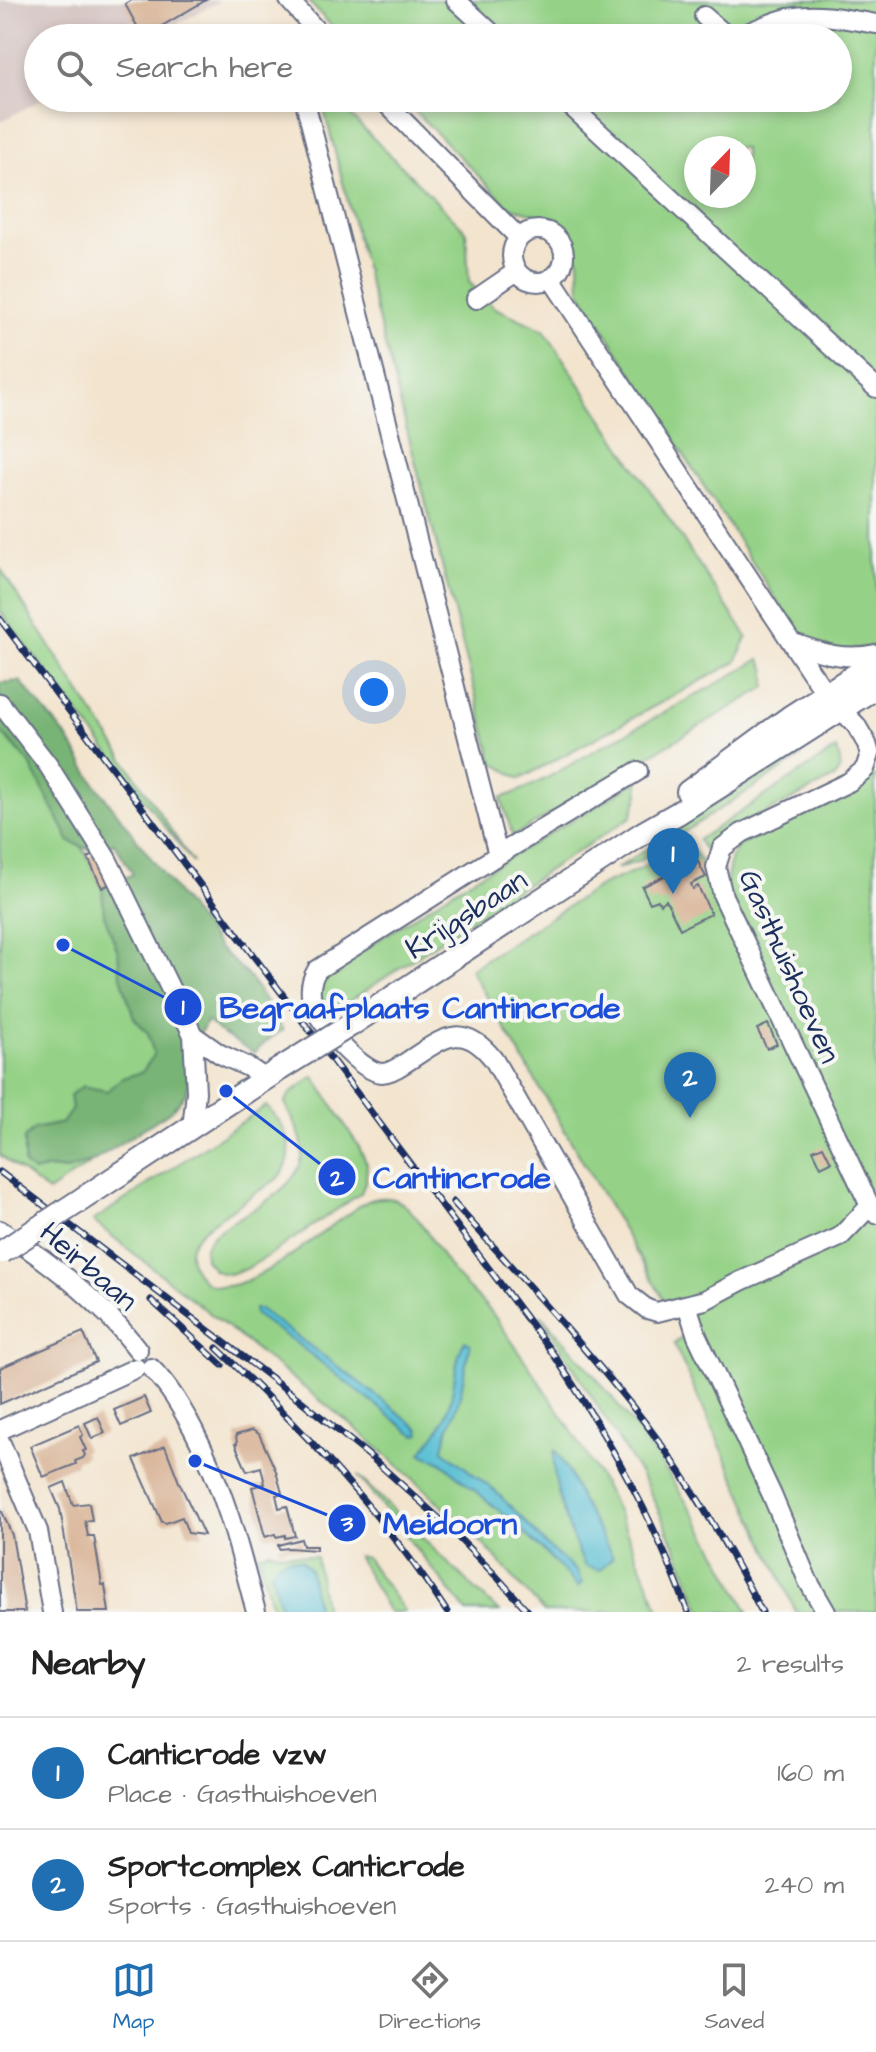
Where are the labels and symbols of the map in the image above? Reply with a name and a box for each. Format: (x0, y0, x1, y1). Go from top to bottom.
north arrow (684, 136, 756, 208)
your location (354, 672, 394, 712)
pin: 1 (647, 828, 699, 894)
street label: Krijgsbaan (397, 860, 536, 971)
street label: Gasthuishoeven (728, 863, 851, 1070)
callout: Begraafplaats Cantincrode (163, 979, 637, 1035)
text: Begraafplaats Cantincrode (219, 986, 621, 1032)
text: 1 (181, 991, 185, 1025)
pin: 2 (664, 1052, 716, 1118)
callout: Cantincrode (317, 1149, 567, 1205)
text: Cantincrode (373, 1156, 551, 1201)
text: 2 (329, 1162, 344, 1196)
street label: Heirbaan (30, 1212, 147, 1321)
callout: Meidoorn (327, 1495, 533, 1551)
text: Meidoorn (383, 1502, 517, 1547)
text: 3 (340, 1507, 354, 1541)

